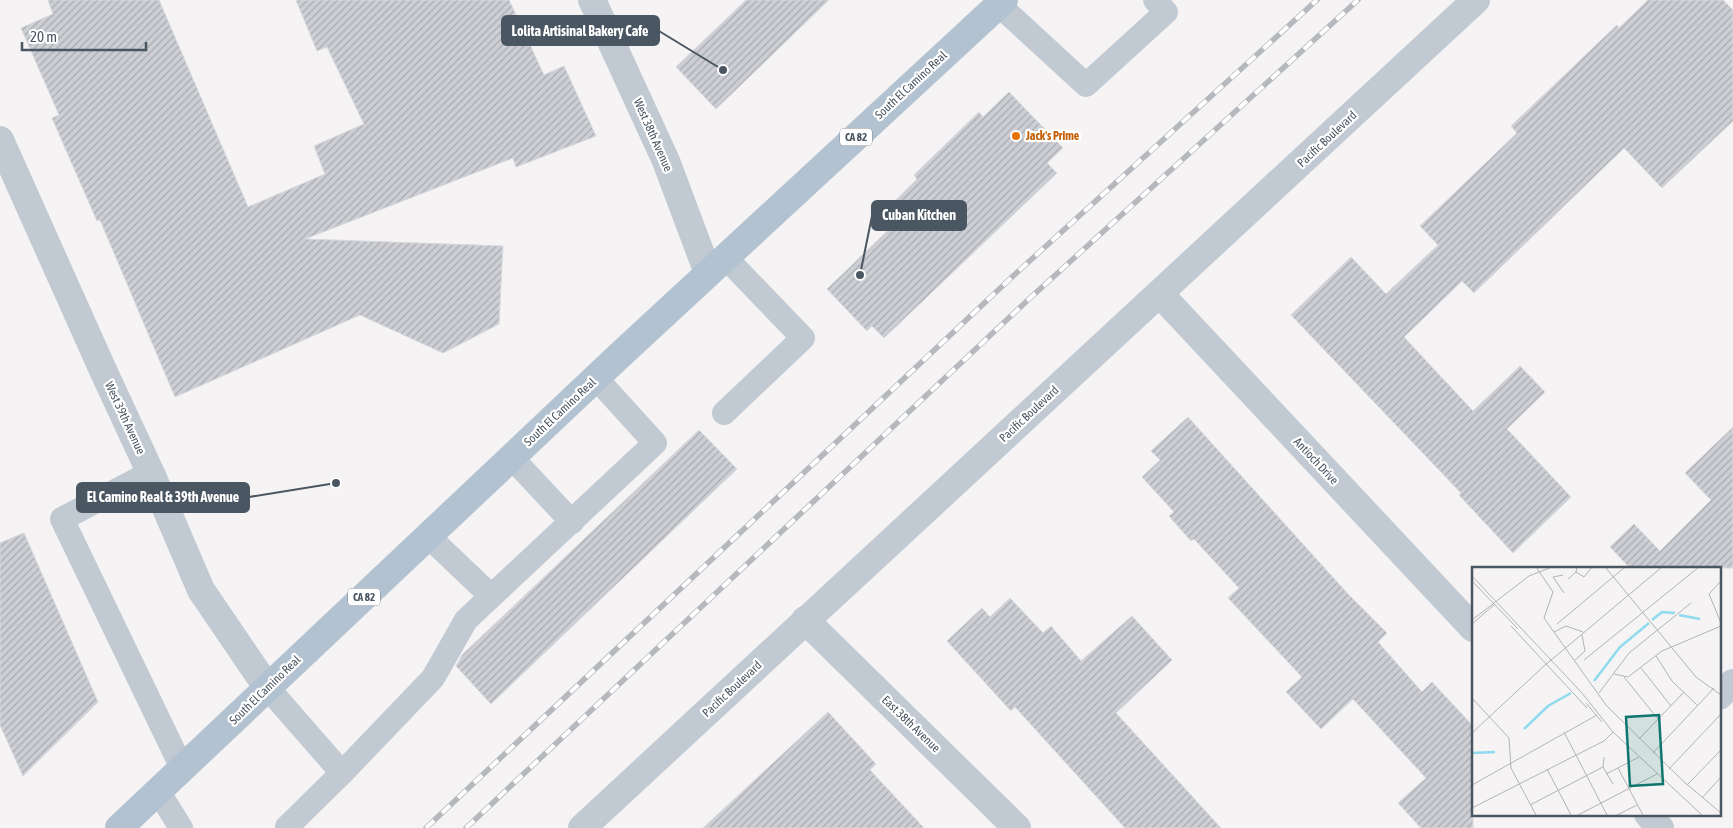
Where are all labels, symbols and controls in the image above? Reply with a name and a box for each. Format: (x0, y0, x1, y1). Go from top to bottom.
callout: Lolita Artisinal Bakery Cafe (502, 16, 659, 45)
scale bar (22, 20, 146, 52)
text: Lolita Artisinal Bakery Cafe (512, 23, 648, 39)
text: 20 m (30, 28, 57, 45)
street label: South El Camino Real (872, 48, 950, 122)
street label: West 38th Avenue (631, 96, 675, 174)
street label: Pacific Boulevard (1295, 108, 1359, 170)
road number: CA 82 (840, 128, 872, 146)
place label: Jack's Prime (1025, 129, 1080, 143)
marker: Jack's Prime (1010, 130, 1022, 142)
callout: Cuban Kitchen (872, 201, 966, 230)
text: Cuban Kitchen (882, 207, 956, 223)
street label: South El Camino Real (521, 375, 599, 449)
street label: West 39th Avenue (102, 379, 148, 457)
street label: Pacific Boulevard (997, 383, 1061, 445)
street label: Antioch Drive (1291, 435, 1341, 487)
callout: El Camino Real & 39th Avenue (77, 483, 249, 512)
text: El Camino Real & 39th Avenue (87, 489, 239, 505)
inset map (1472, 567, 1720, 816)
road number: CA 82 (348, 588, 380, 606)
street label: South El Camino Real (227, 652, 304, 727)
street label: Pacific Boulevard (700, 658, 764, 720)
street label: East 38th Avenue (879, 693, 943, 755)

